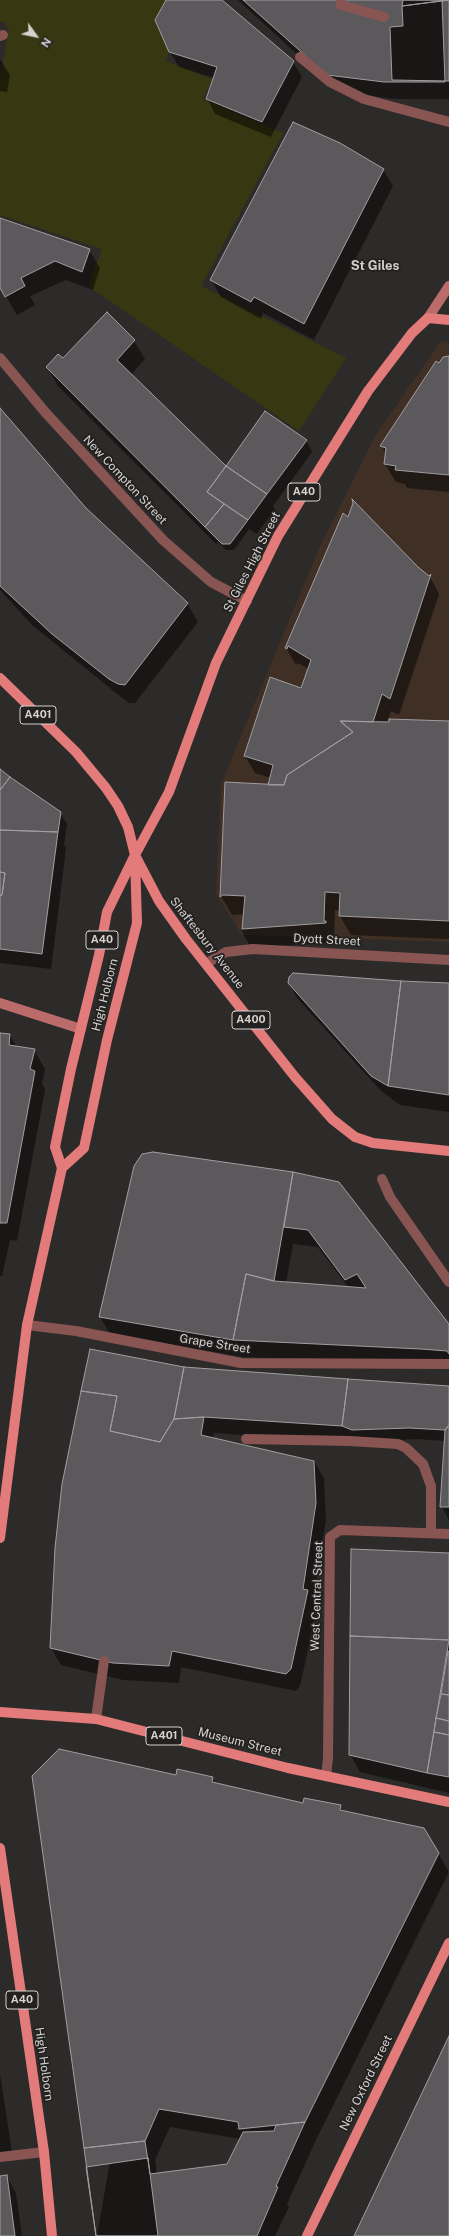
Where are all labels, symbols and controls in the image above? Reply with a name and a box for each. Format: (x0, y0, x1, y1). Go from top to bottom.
north arrow (16, 16, 56, 56)
text: N (39, 36, 53, 49)
district label: St Giles (351, 258, 399, 274)
street label: New Compton Street (80, 433, 170, 527)
road number: A40 (288, 483, 320, 501)
street label: St Giles High Street (220, 509, 284, 615)
road number: A401 (20, 706, 56, 724)
street label: Shaftesbury Avenue (167, 894, 247, 992)
road number: A40 (86, 931, 118, 949)
street label: Dyott Street (293, 931, 361, 949)
street label: High Holborn (89, 957, 121, 1033)
road number: A400 (232, 1011, 270, 1029)
street label: Grape Street (178, 1331, 252, 1357)
street label: West Central Street (308, 1541, 326, 1651)
street label: Museum Street (197, 1725, 283, 1759)
road number: A401 (146, 1727, 182, 1745)
road number: A40 (6, 1991, 38, 2009)
street label: High Holborn (32, 2026, 56, 2102)
street label: New Oxford Street (337, 2033, 395, 2133)

